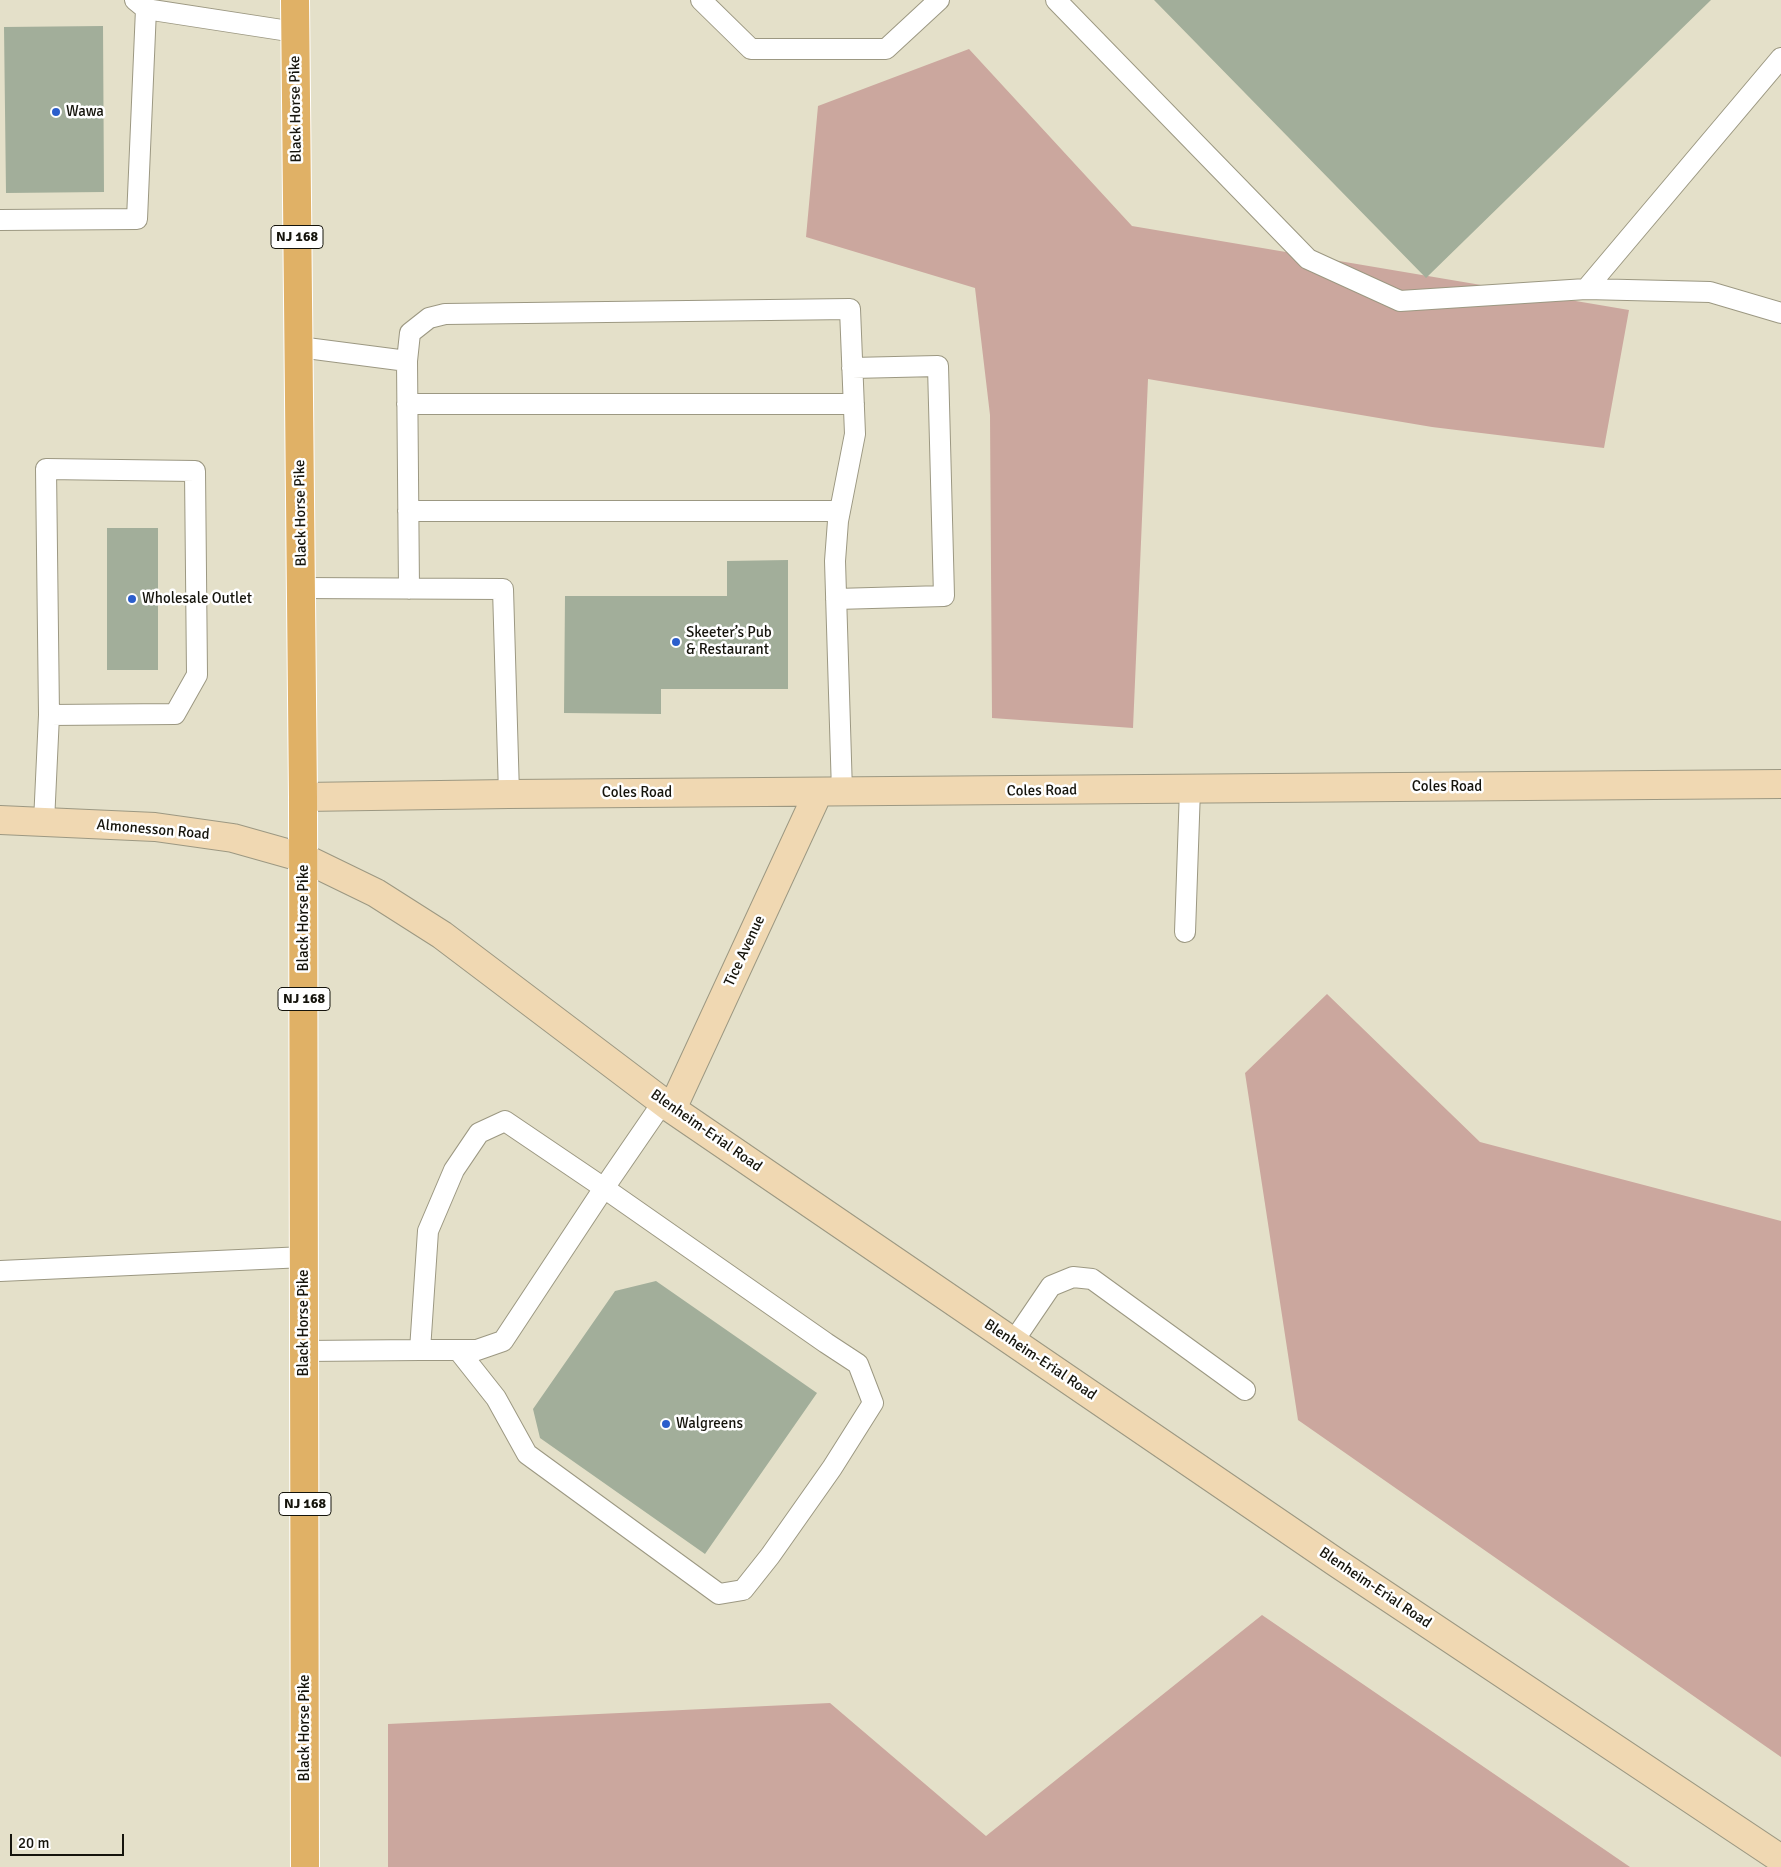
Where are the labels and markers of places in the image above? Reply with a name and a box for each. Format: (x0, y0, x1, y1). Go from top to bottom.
place label: Wawa (66, 103, 104, 121)
marker: Wawa (50, 106, 62, 118)
place label: Wholesale Outlet (142, 590, 252, 608)
marker: Wholesale Outlet (126, 593, 138, 605)
place label: Skeeter’s Pub & Restaurant (686, 624, 772, 659)
marker: Skeeter’s Pub & Restaurant (670, 636, 682, 648)
place label: Walgreens (676, 1415, 743, 1433)
marker: Walgreens (660, 1418, 672, 1430)

